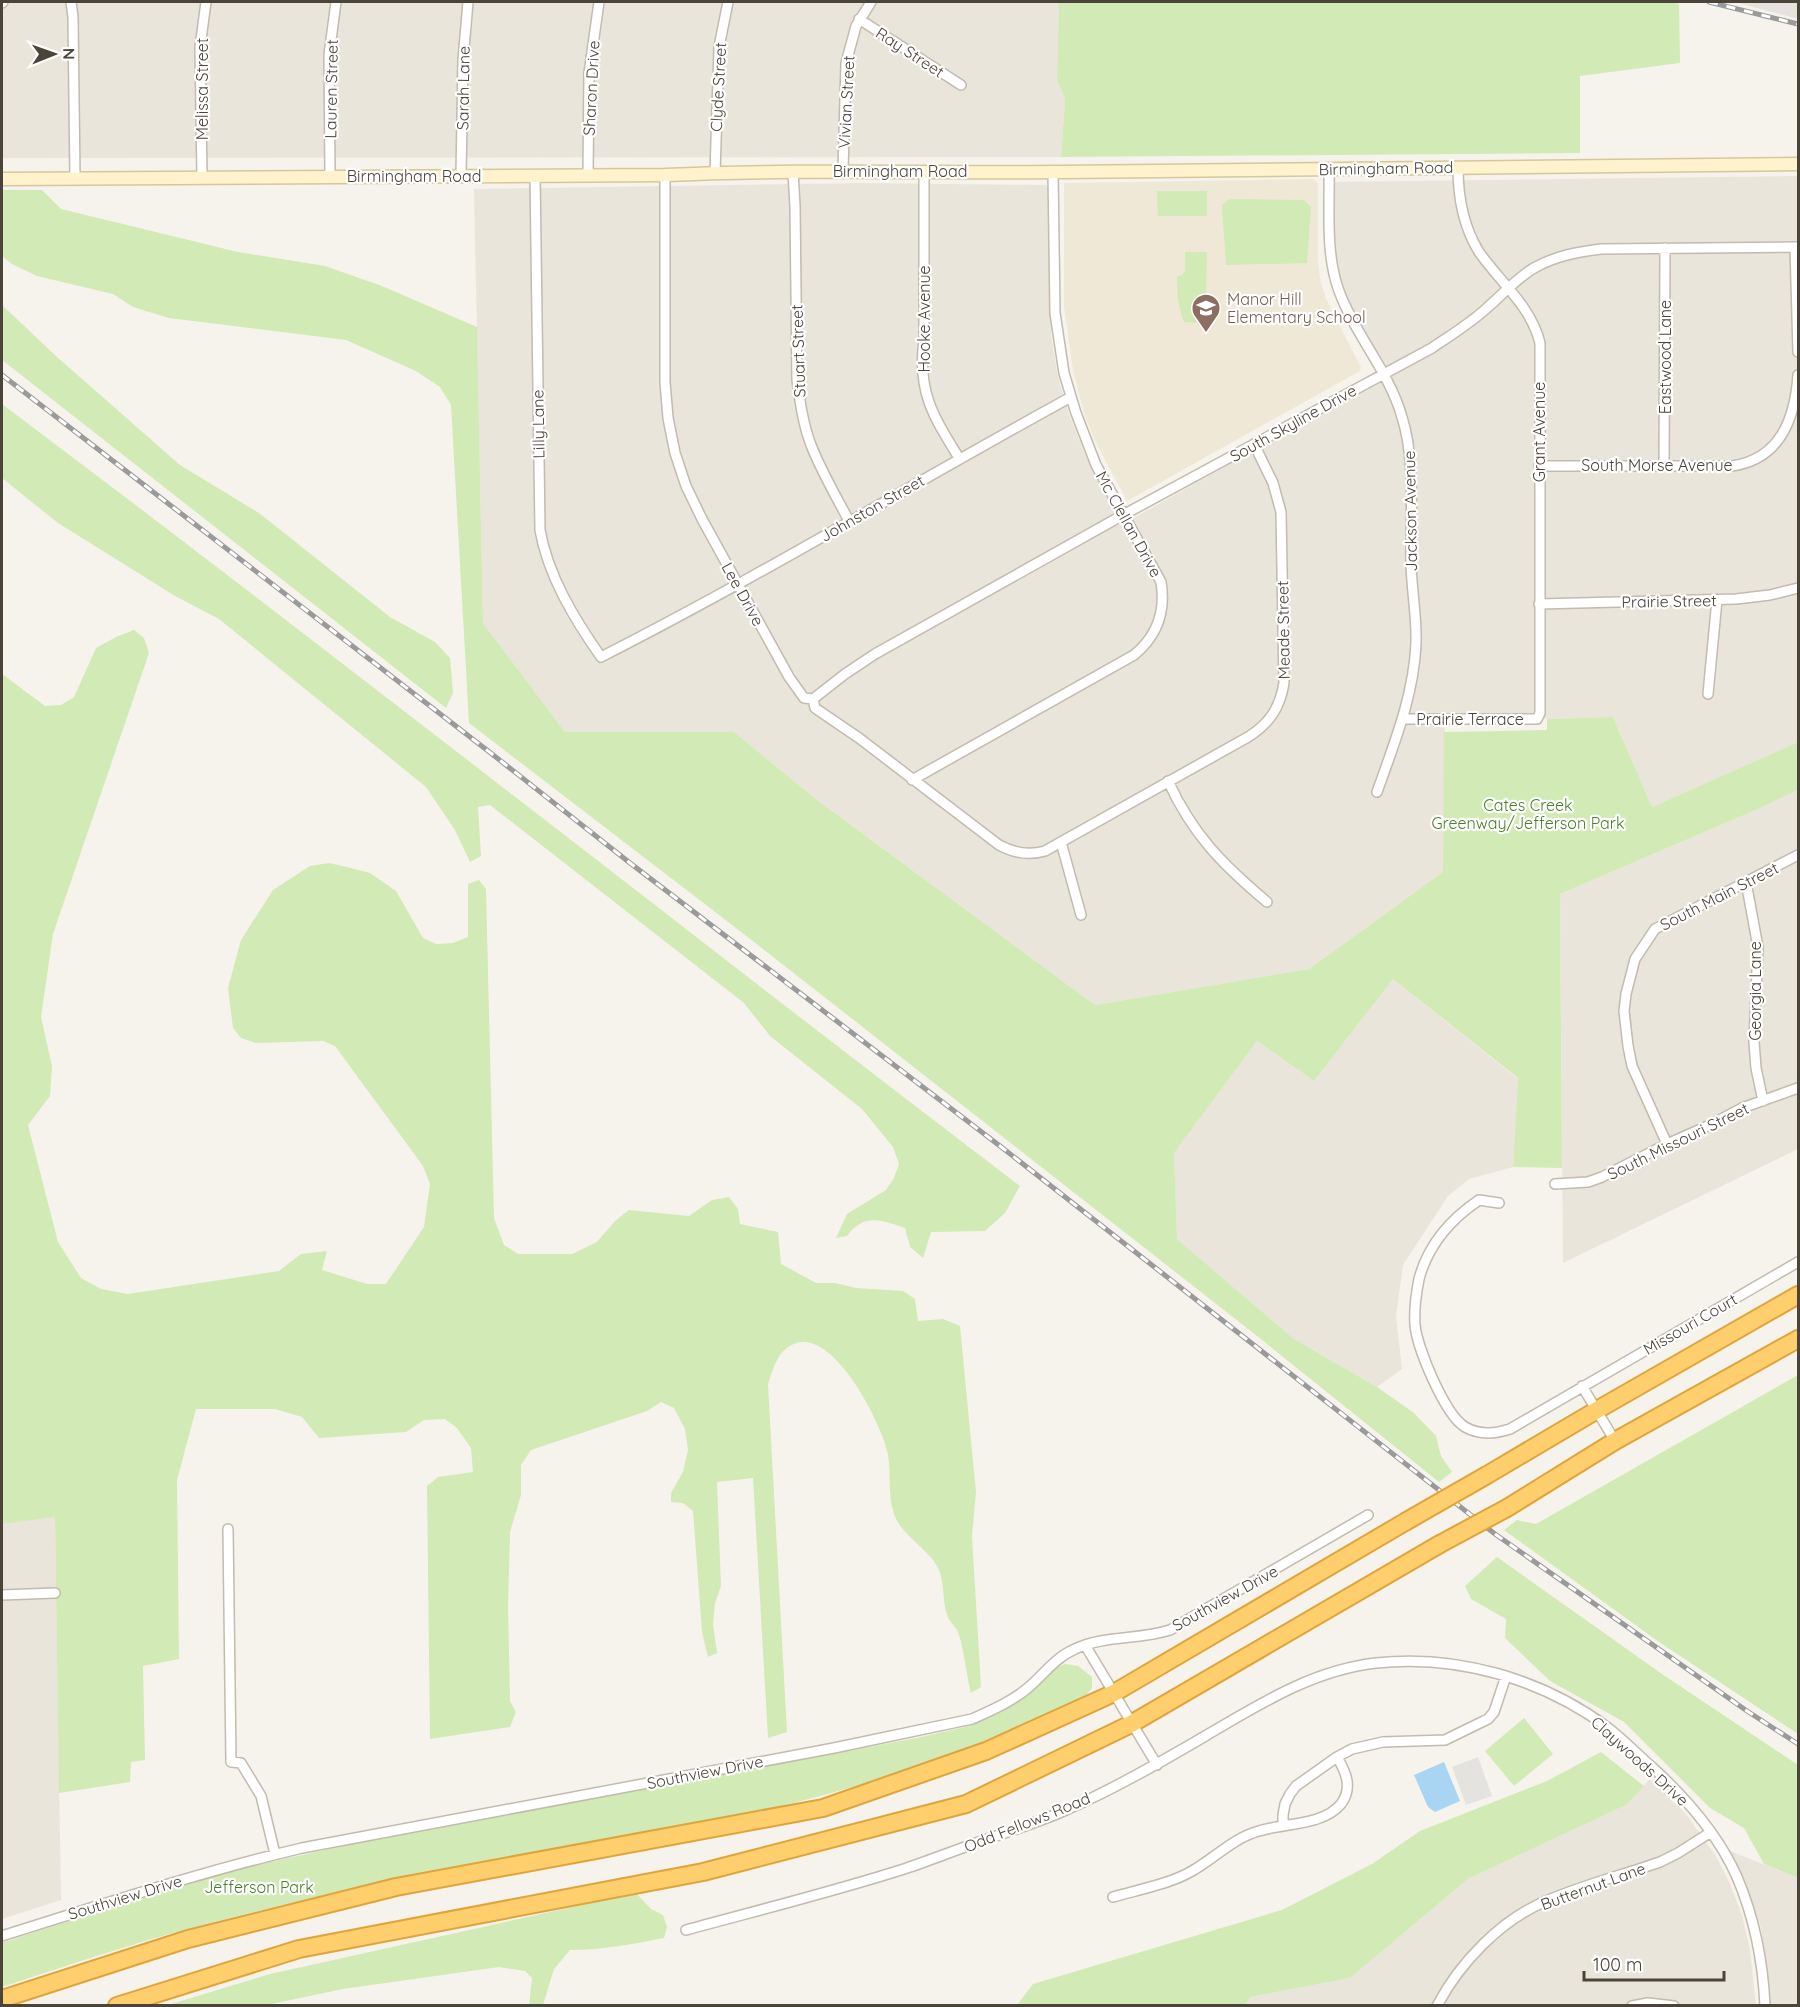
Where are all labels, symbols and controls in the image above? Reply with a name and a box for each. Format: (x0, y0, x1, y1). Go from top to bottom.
street label: Ray Street (872, 22, 948, 82)
north arrow (24, 24, 84, 84)
street label: Melissa Street (192, 38, 212, 140)
street label: Lauren Street (320, 39, 342, 139)
street label: Sharon Drive (579, 40, 603, 136)
street label: Clyde Street (706, 42, 730, 132)
street label: Sarah Lane (452, 46, 474, 130)
text: N (59, 48, 79, 60)
street label: Vivian Street (834, 55, 858, 149)
street label: Birmingham Road (1318, 157, 1454, 179)
street label: Birmingham Road (833, 161, 967, 181)
street label: Birmingham Road (347, 166, 481, 186)
street label: Hooke Avenue (914, 265, 934, 373)
place label: Manor Hill Elementary School (1227, 289, 1366, 327)
school or university icon: Manor Hill Elementary School (1190, 292, 1222, 334)
street label: Eastwood Lane (1655, 300, 1675, 414)
street label: Stuart Street (786, 304, 810, 398)
street label: South Skyline Drive (1226, 380, 1360, 466)
street label: Grant Avenue (1529, 382, 1549, 482)
street label: Lilly Lane (527, 389, 549, 459)
street label: Jackson Avenue (1399, 450, 1421, 572)
street label: South Morse Avenue (1581, 455, 1733, 475)
street label: Mc Clellan Drive (1092, 468, 1166, 580)
street label: Johnston Street (816, 470, 928, 546)
street label: Lee Drive (717, 559, 769, 629)
street label: Meade Street (1272, 580, 1294, 680)
street label: Prairie Street (1621, 590, 1717, 612)
street label: Prairie Terrace (1416, 709, 1524, 729)
park label: Cates Creek Greenway/Jefferson Park (1431, 795, 1625, 833)
street label: South Main Street (1656, 858, 1782, 934)
street label: Georgia Lane (1745, 941, 1765, 1041)
street label: South Missouri Street (1604, 1098, 1752, 1184)
street label: Missouri Court (1639, 1289, 1741, 1359)
street label: Southview Drive (1169, 1561, 1281, 1635)
street label: Claywoods Drive (1587, 1712, 1693, 1810)
street label: Southview Drive (645, 1751, 765, 1793)
street label: Odd Fellows Road (961, 1788, 1093, 1856)
street label: Butternut Lane (1538, 1858, 1648, 1914)
street label: Southview Drive (66, 1870, 184, 1924)
park label: Jefferson Park (204, 1877, 314, 1897)
scale bar (1584, 1944, 1724, 1982)
text: 100 m (1593, 1953, 1642, 1976)

